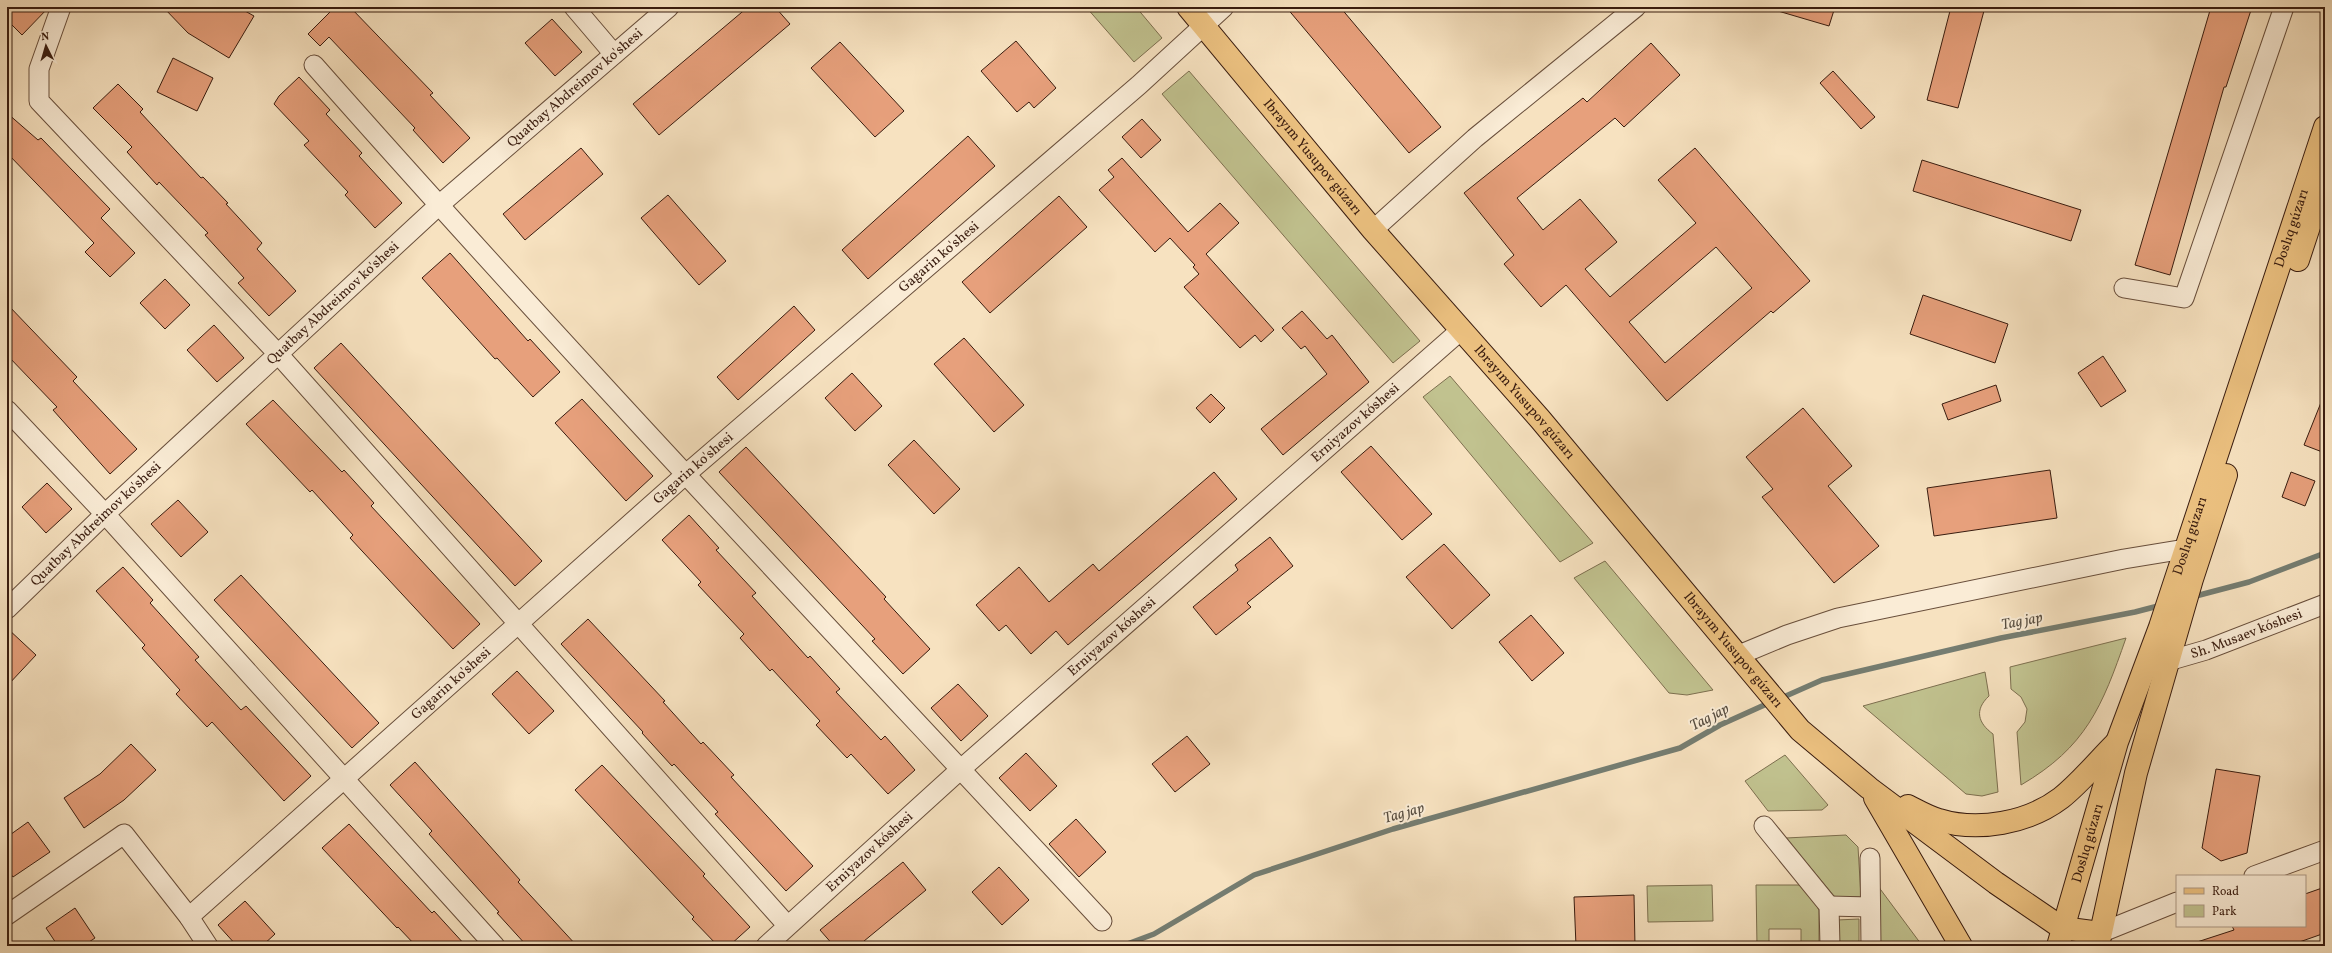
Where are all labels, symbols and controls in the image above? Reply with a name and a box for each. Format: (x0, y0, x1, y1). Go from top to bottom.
street label: Quatbay Abdreimov ko'shesi (503, 24, 647, 152)
north arrow (26, 26, 66, 66)
text: N (41, 30, 50, 45)
street label: Ibrayım Yusupov gúzarı (1259, 95, 1366, 219)
street label: Doslıq gúzarı (2270, 187, 2313, 270)
street label: Gagarin ko'shesi (894, 217, 983, 297)
street label: Quatbay Abdreimov ko'shesi (263, 237, 403, 369)
street label: Ibrayım Yusupov gúzarı (1469, 341, 1579, 463)
street label: Erniyazov kóshesi (1307, 379, 1403, 467)
street label: Gagarin ko'shesi (649, 428, 737, 509)
street label: Quatbay Abdreimov ko'shesi (26, 457, 165, 591)
street label: Doslıq gúzarı (2168, 494, 2212, 578)
street label: Ibrayım Yusupov gúzarı (1679, 588, 1787, 712)
street label: Erniyazov kóshesi (1064, 593, 1160, 681)
street label: Sh. Musaev kóshesi (2188, 604, 2305, 663)
water label: Tag jap (2000, 608, 2044, 636)
street label: Gagarin ko'shesi (407, 643, 495, 724)
water label: Tag jap (1687, 699, 1733, 737)
water label: Tag jap (1381, 798, 1427, 830)
street label: Doslıq gúzarı (2067, 801, 2108, 885)
street label: Erniyazov kóshesi (822, 807, 917, 896)
legend (2176, 875, 2306, 927)
text: Road (2212, 884, 2239, 900)
text: Park (2212, 904, 2237, 920)

